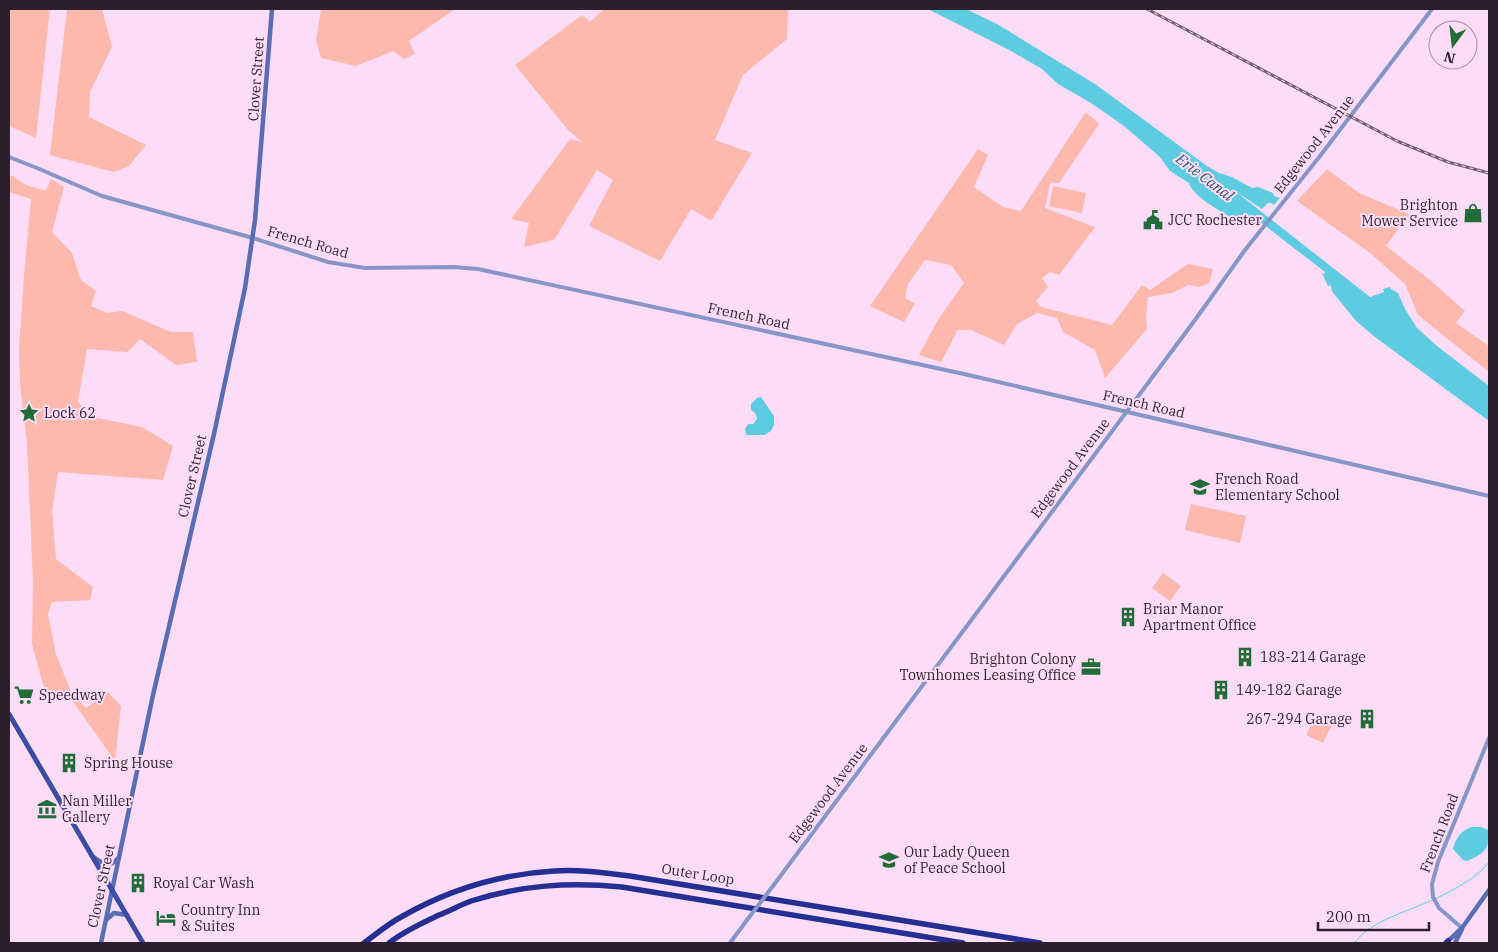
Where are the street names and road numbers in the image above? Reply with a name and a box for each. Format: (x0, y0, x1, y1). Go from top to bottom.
street label: Clover Street (244, 36, 268, 122)
street label: Edgewood Avenue (1270, 91, 1358, 197)
street label: French Road (265, 222, 351, 262)
street label: French Road (706, 298, 792, 334)
street label: French Road (1101, 386, 1187, 422)
street label: Edgewood Avenue (1027, 415, 1113, 521)
street label: Clover Street (174, 433, 210, 519)
street label: Edgewood Avenue (785, 740, 871, 846)
street label: French Road (1416, 790, 1463, 875)
street label: Clover Street (83, 843, 119, 929)
street label: Outer Loop (660, 859, 736, 889)

